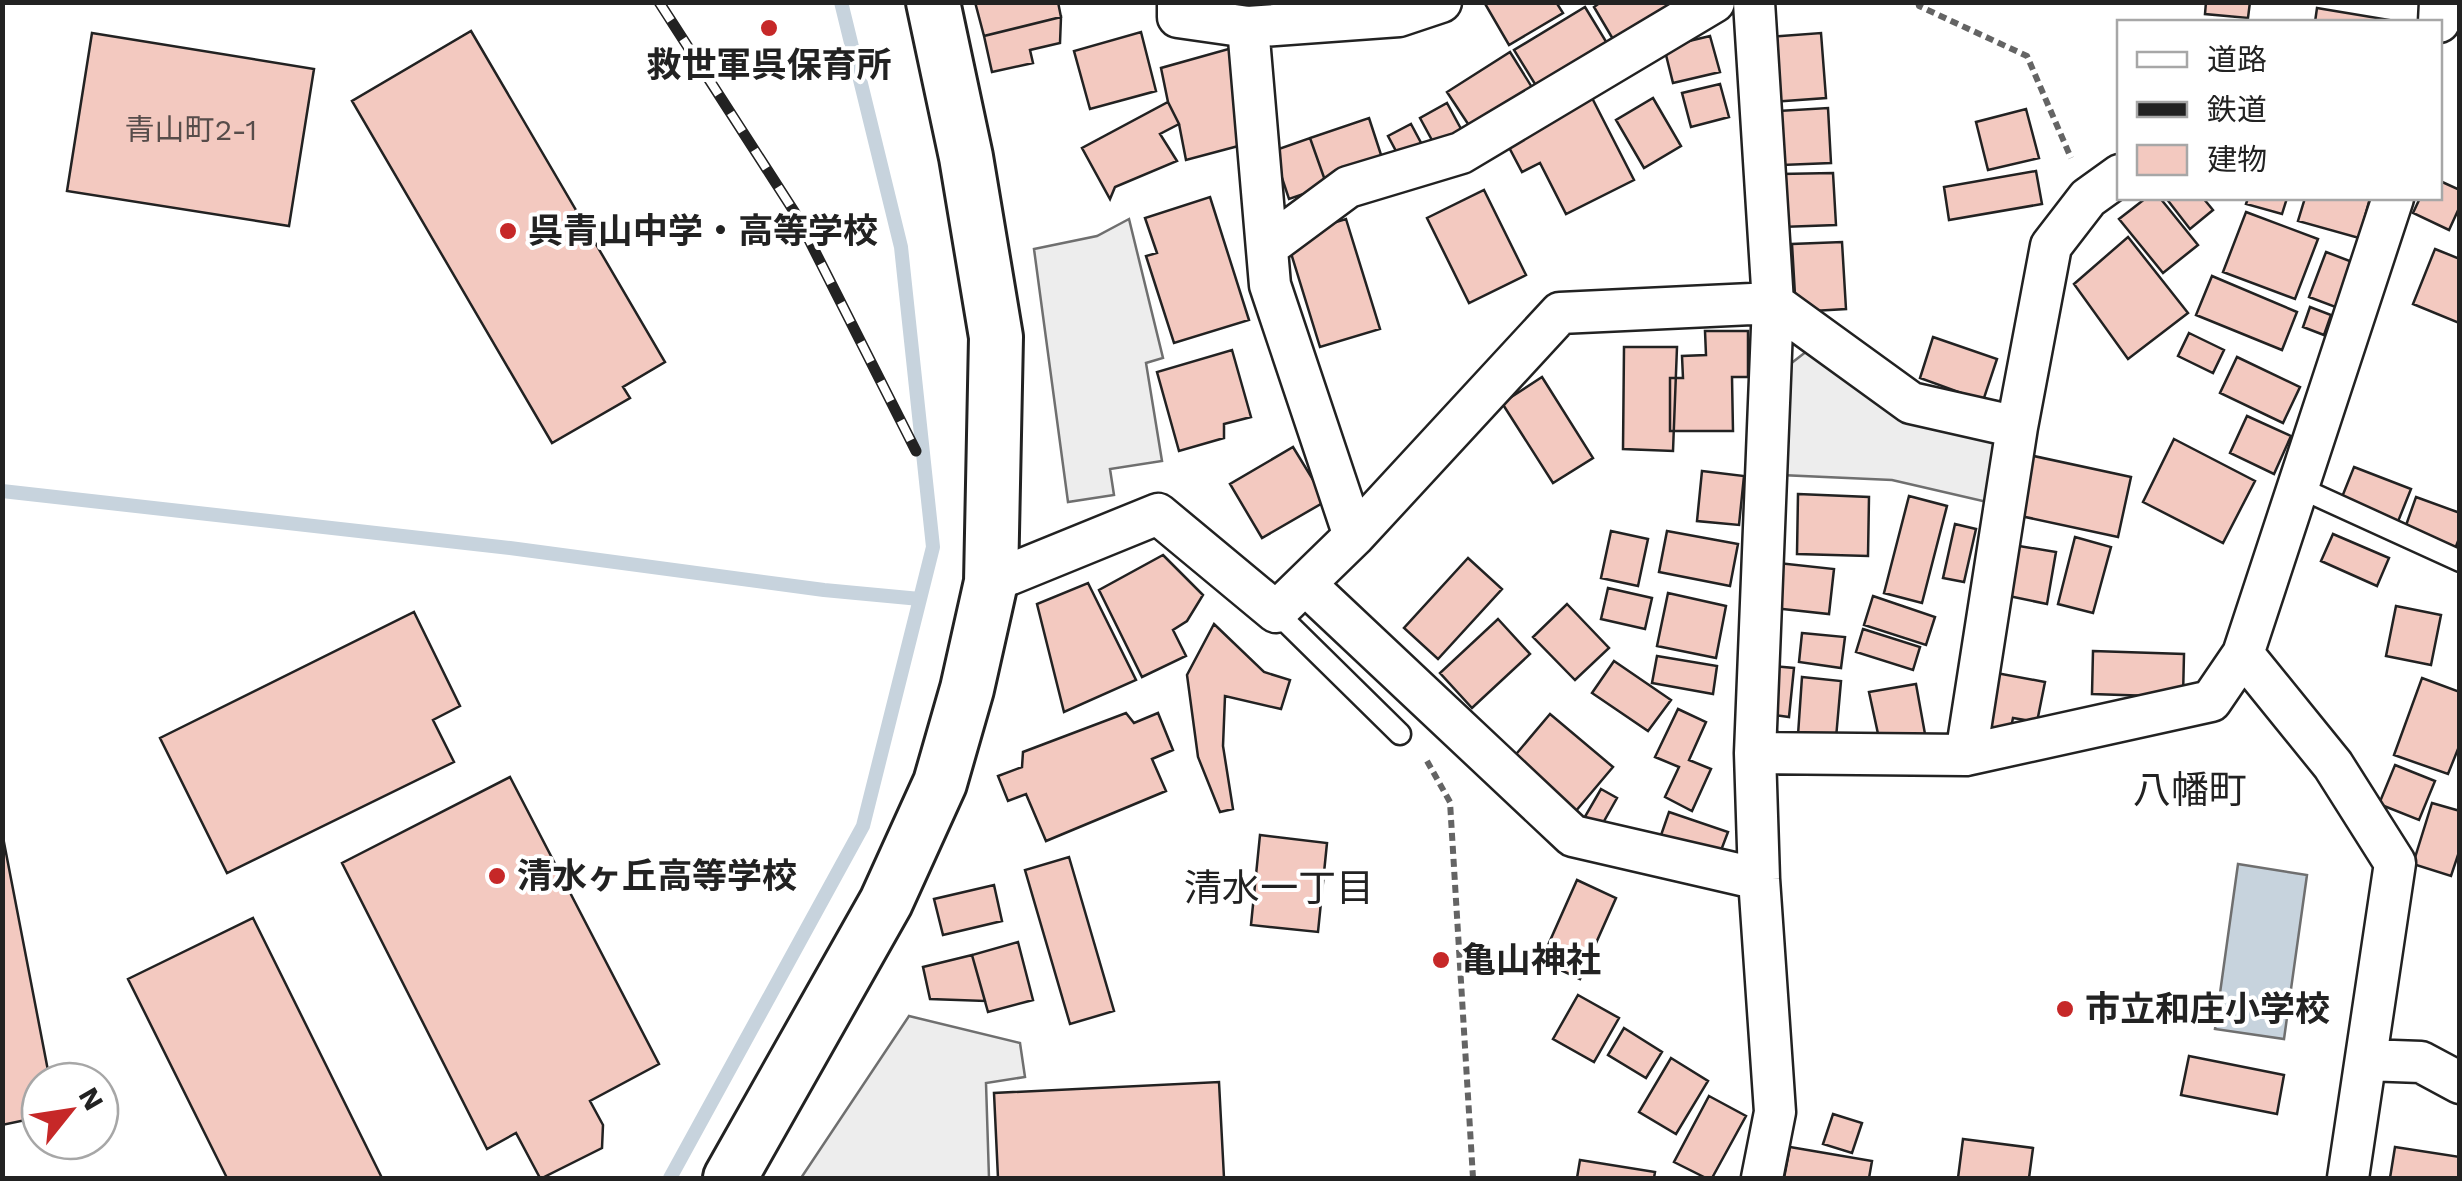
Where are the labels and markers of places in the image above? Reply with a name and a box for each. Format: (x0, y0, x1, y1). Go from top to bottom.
marker: 救世軍呉保育所 (758, 17, 780, 39)
place label: 救世軍呉保育所 (646, 44, 892, 86)
place label: 呉青山中学・高等学校 (528, 210, 878, 252)
marker: 呉青山中学・高等学校 (497, 220, 519, 242)
place label: 清水ヶ丘高等学校 (517, 855, 797, 897)
marker: 清水ヶ丘高等学校 (486, 865, 508, 887)
place label: 亀山神社 (1461, 939, 1601, 981)
marker: 亀山神社 (1430, 949, 1452, 971)
place label: 市立和庄小学校 (2085, 988, 2330, 1030)
marker: 市立和庄小学校 (2054, 998, 2076, 1020)

